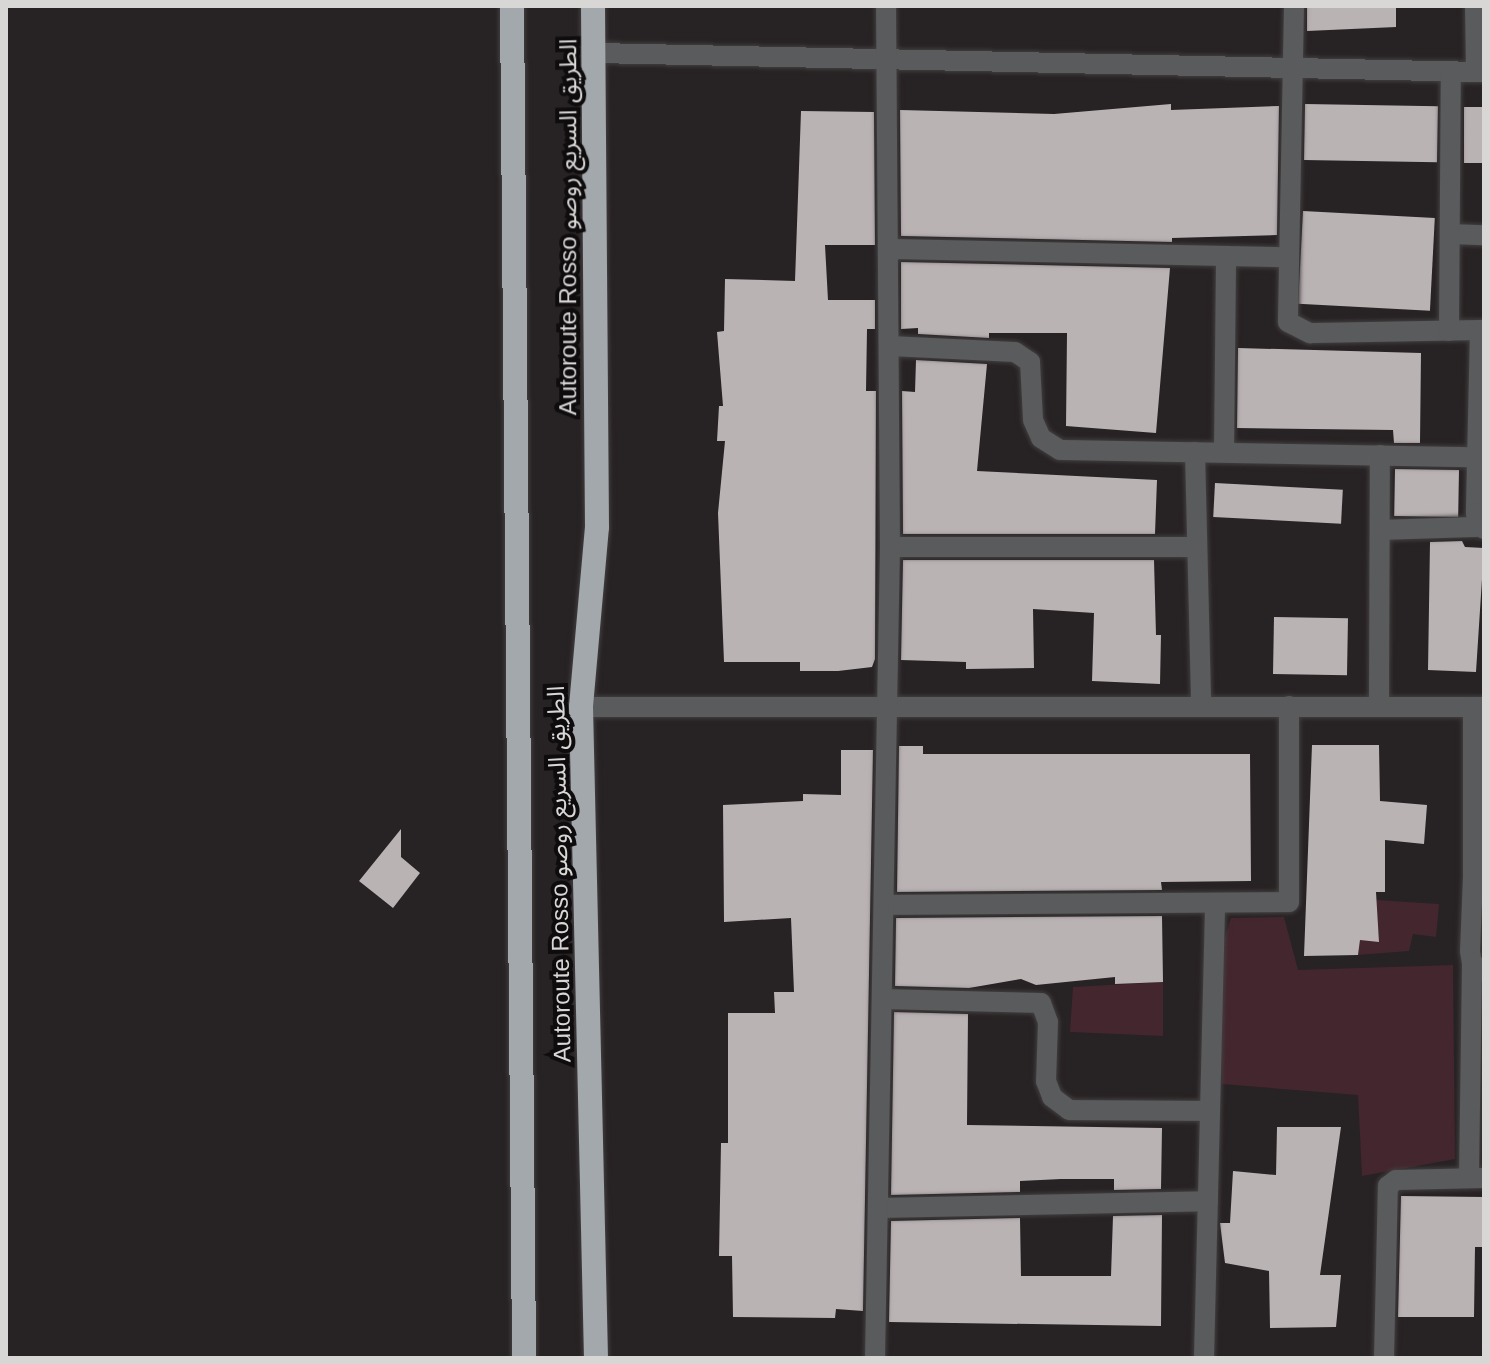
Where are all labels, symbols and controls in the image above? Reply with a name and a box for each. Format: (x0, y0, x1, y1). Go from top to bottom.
street label: Autoroute Rosso الطريق السريع روصو (554, 39, 582, 415)
street label: Autoroute Rosso الطريق السريع روصو (541, 685, 577, 1063)

